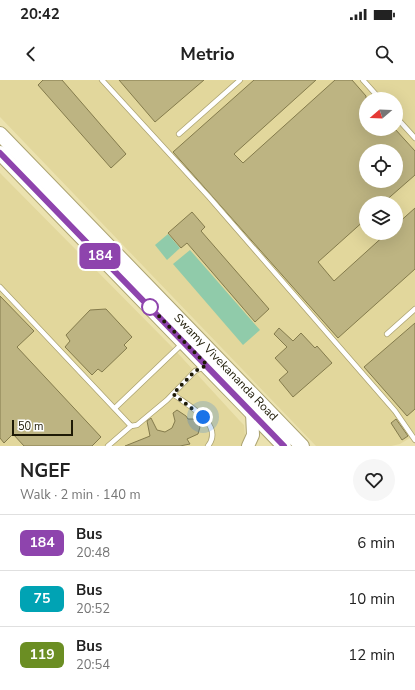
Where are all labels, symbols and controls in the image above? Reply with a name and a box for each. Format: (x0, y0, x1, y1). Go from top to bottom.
text: 20:42 (20, 4, 60, 24)
text: Metrio (180, 42, 235, 66)
icon: back (20, 43, 42, 65)
icon: search (373, 43, 395, 65)
north arrow (359, 92, 403, 136)
map controls (359, 92, 403, 240)
button: locate (359, 144, 403, 188)
button: layers (359, 196, 403, 240)
line badge: 184 (77, 243, 123, 269)
text: 184 (87, 246, 113, 265)
unlabelled marker (141, 298, 159, 316)
street label: Swamy Vivekananda Road (170, 310, 282, 424)
your location (193, 407, 213, 427)
scale bar (12, 418, 73, 437)
text: 50 m (18, 419, 43, 434)
text: NGEF (20, 458, 70, 484)
button: heart (353, 459, 395, 501)
text: Walk · 2 min · 140 m (20, 486, 141, 504)
text: Bus (76, 524, 102, 544)
text: 184 (29, 533, 55, 552)
text: 6 min (357, 533, 395, 553)
text: 20:48 (76, 544, 110, 562)
text: Bus (76, 580, 102, 600)
text: 75 (34, 589, 50, 608)
text: 10 min (348, 589, 395, 609)
text: 20:52 (76, 600, 110, 618)
text: Bus (76, 636, 102, 656)
text: 119 (29, 645, 55, 664)
text: 12 min (348, 645, 395, 665)
text: 20:54 (76, 656, 110, 674)

